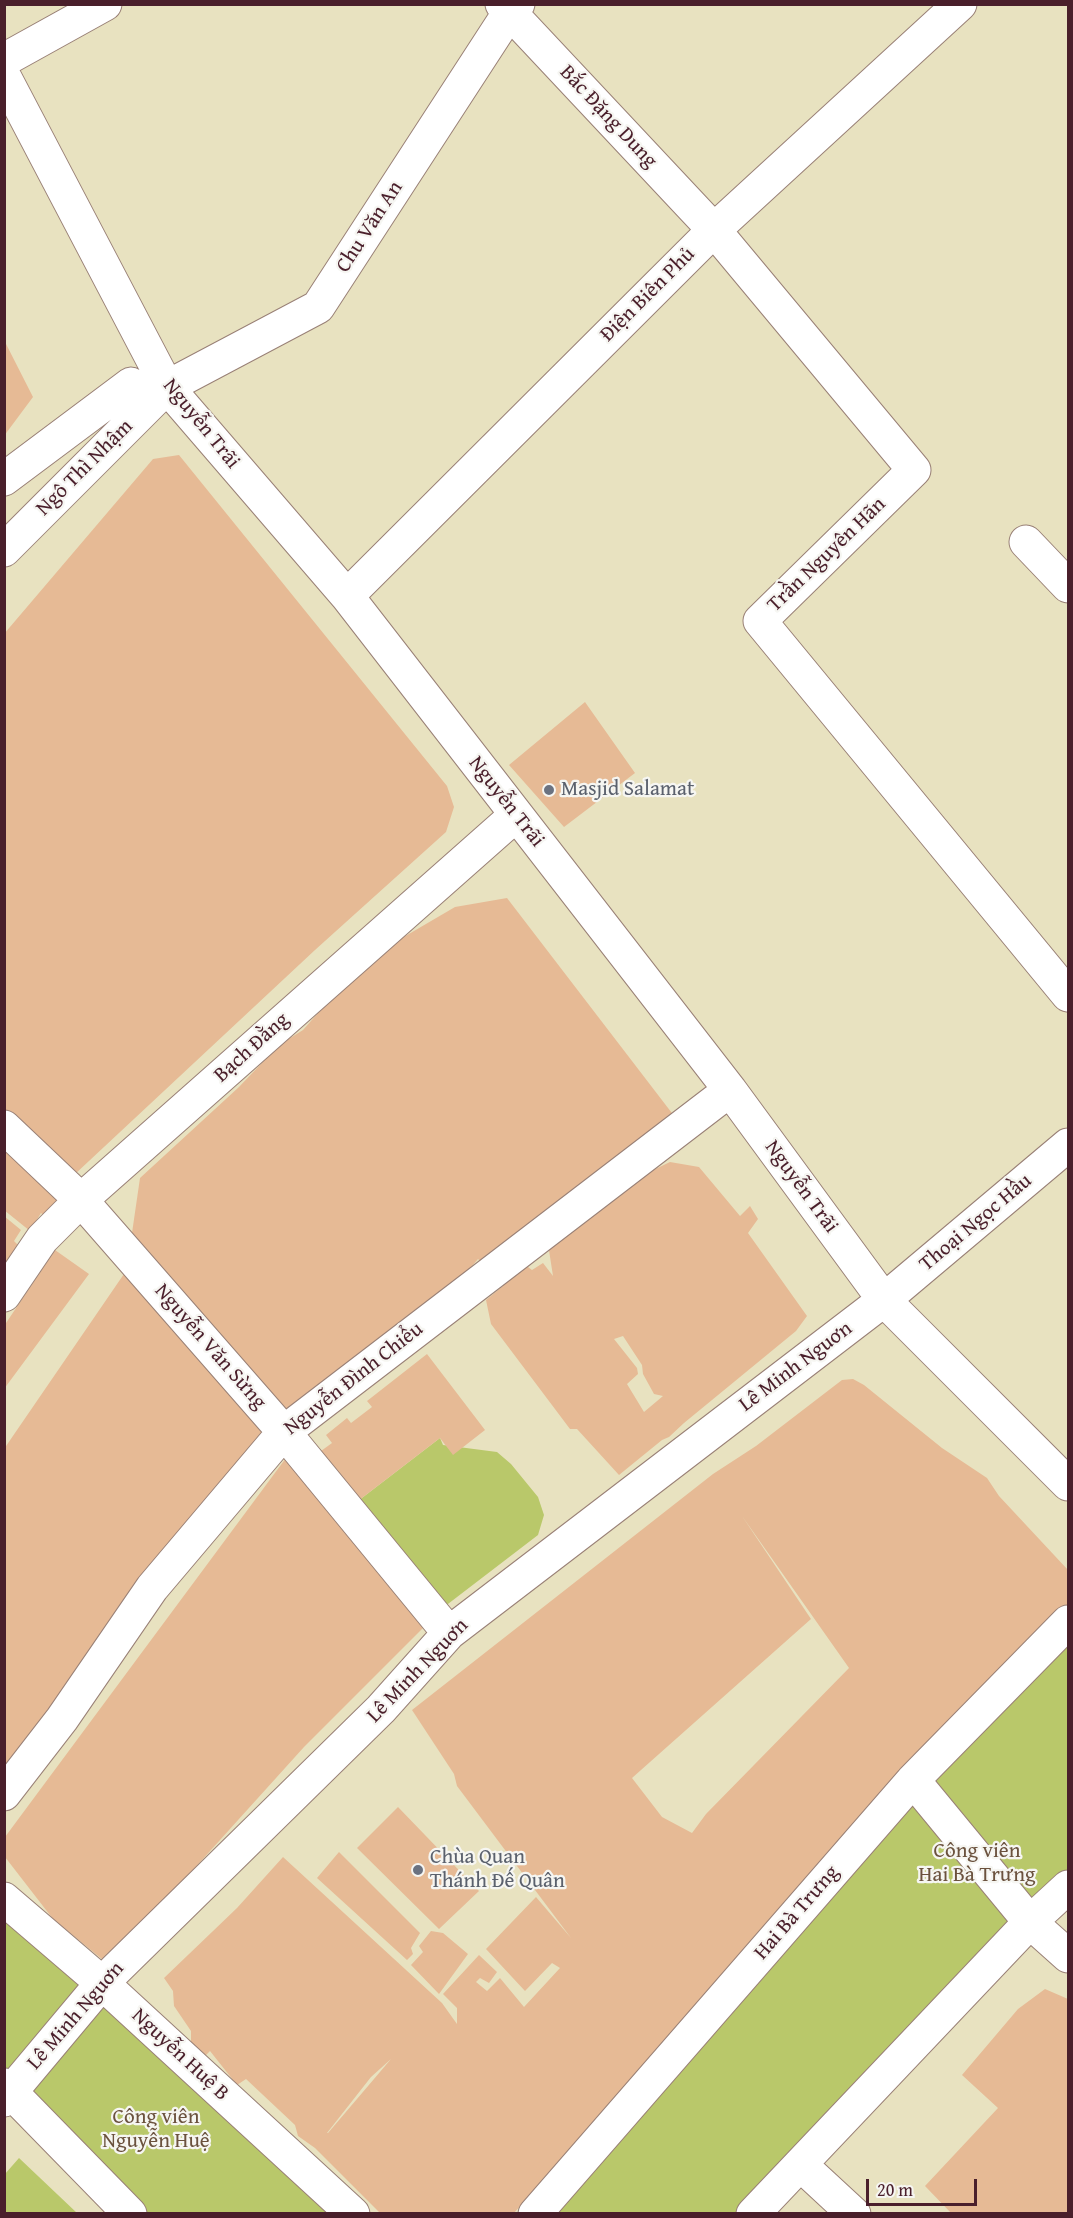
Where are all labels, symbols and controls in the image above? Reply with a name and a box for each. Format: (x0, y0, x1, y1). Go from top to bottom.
street label: Bắc Đặng Dung (554, 60, 662, 174)
street label: Chu Văn An (331, 177, 409, 277)
street label: Điện Biên Phủ (595, 242, 701, 348)
street label: Nguyễn Trãi (157, 374, 245, 474)
street label: Ngô Thì Nhậm (31, 414, 139, 522)
street label: Trần Nguyên Hãn (763, 492, 891, 618)
street label: Nguyễn Trãi (463, 751, 549, 853)
place label: Masjid Salamat (561, 777, 694, 803)
marker: Masjid Salamat (542, 783, 556, 797)
street label: Bạch Đằng (209, 1008, 295, 1088)
street label: Nguyễn Trãi (759, 1136, 843, 1238)
street label: Thoại Ngọc Hầu (915, 1169, 1037, 1277)
street label: Nguyễn Văn Sừng (149, 1279, 271, 1415)
street label: Lê Minh Nguơn (735, 1316, 857, 1418)
street label: Nguyễn Đình Chiểu (279, 1317, 429, 1441)
street label: Lê Minh Nguơn (362, 1614, 474, 1728)
park label: Công viên Hai Bà Trưng (919, 1839, 1035, 1889)
place label: Chùa Quan Thánh Đế Quân (430, 1845, 565, 1895)
street label: Hai Bà Trưng (749, 1861, 845, 1965)
marker: Chùa Quan Thánh Đế Quân (411, 1863, 425, 1877)
street label: Lê Minh Nguơn (22, 1957, 130, 2075)
street label: Nguyễn Huệ B (126, 2004, 234, 2106)
park label: Công viên Nguyễn Huệ (102, 2105, 210, 2155)
scale bar (869, 2167, 980, 2205)
text: 20 m (877, 2176, 913, 2203)

